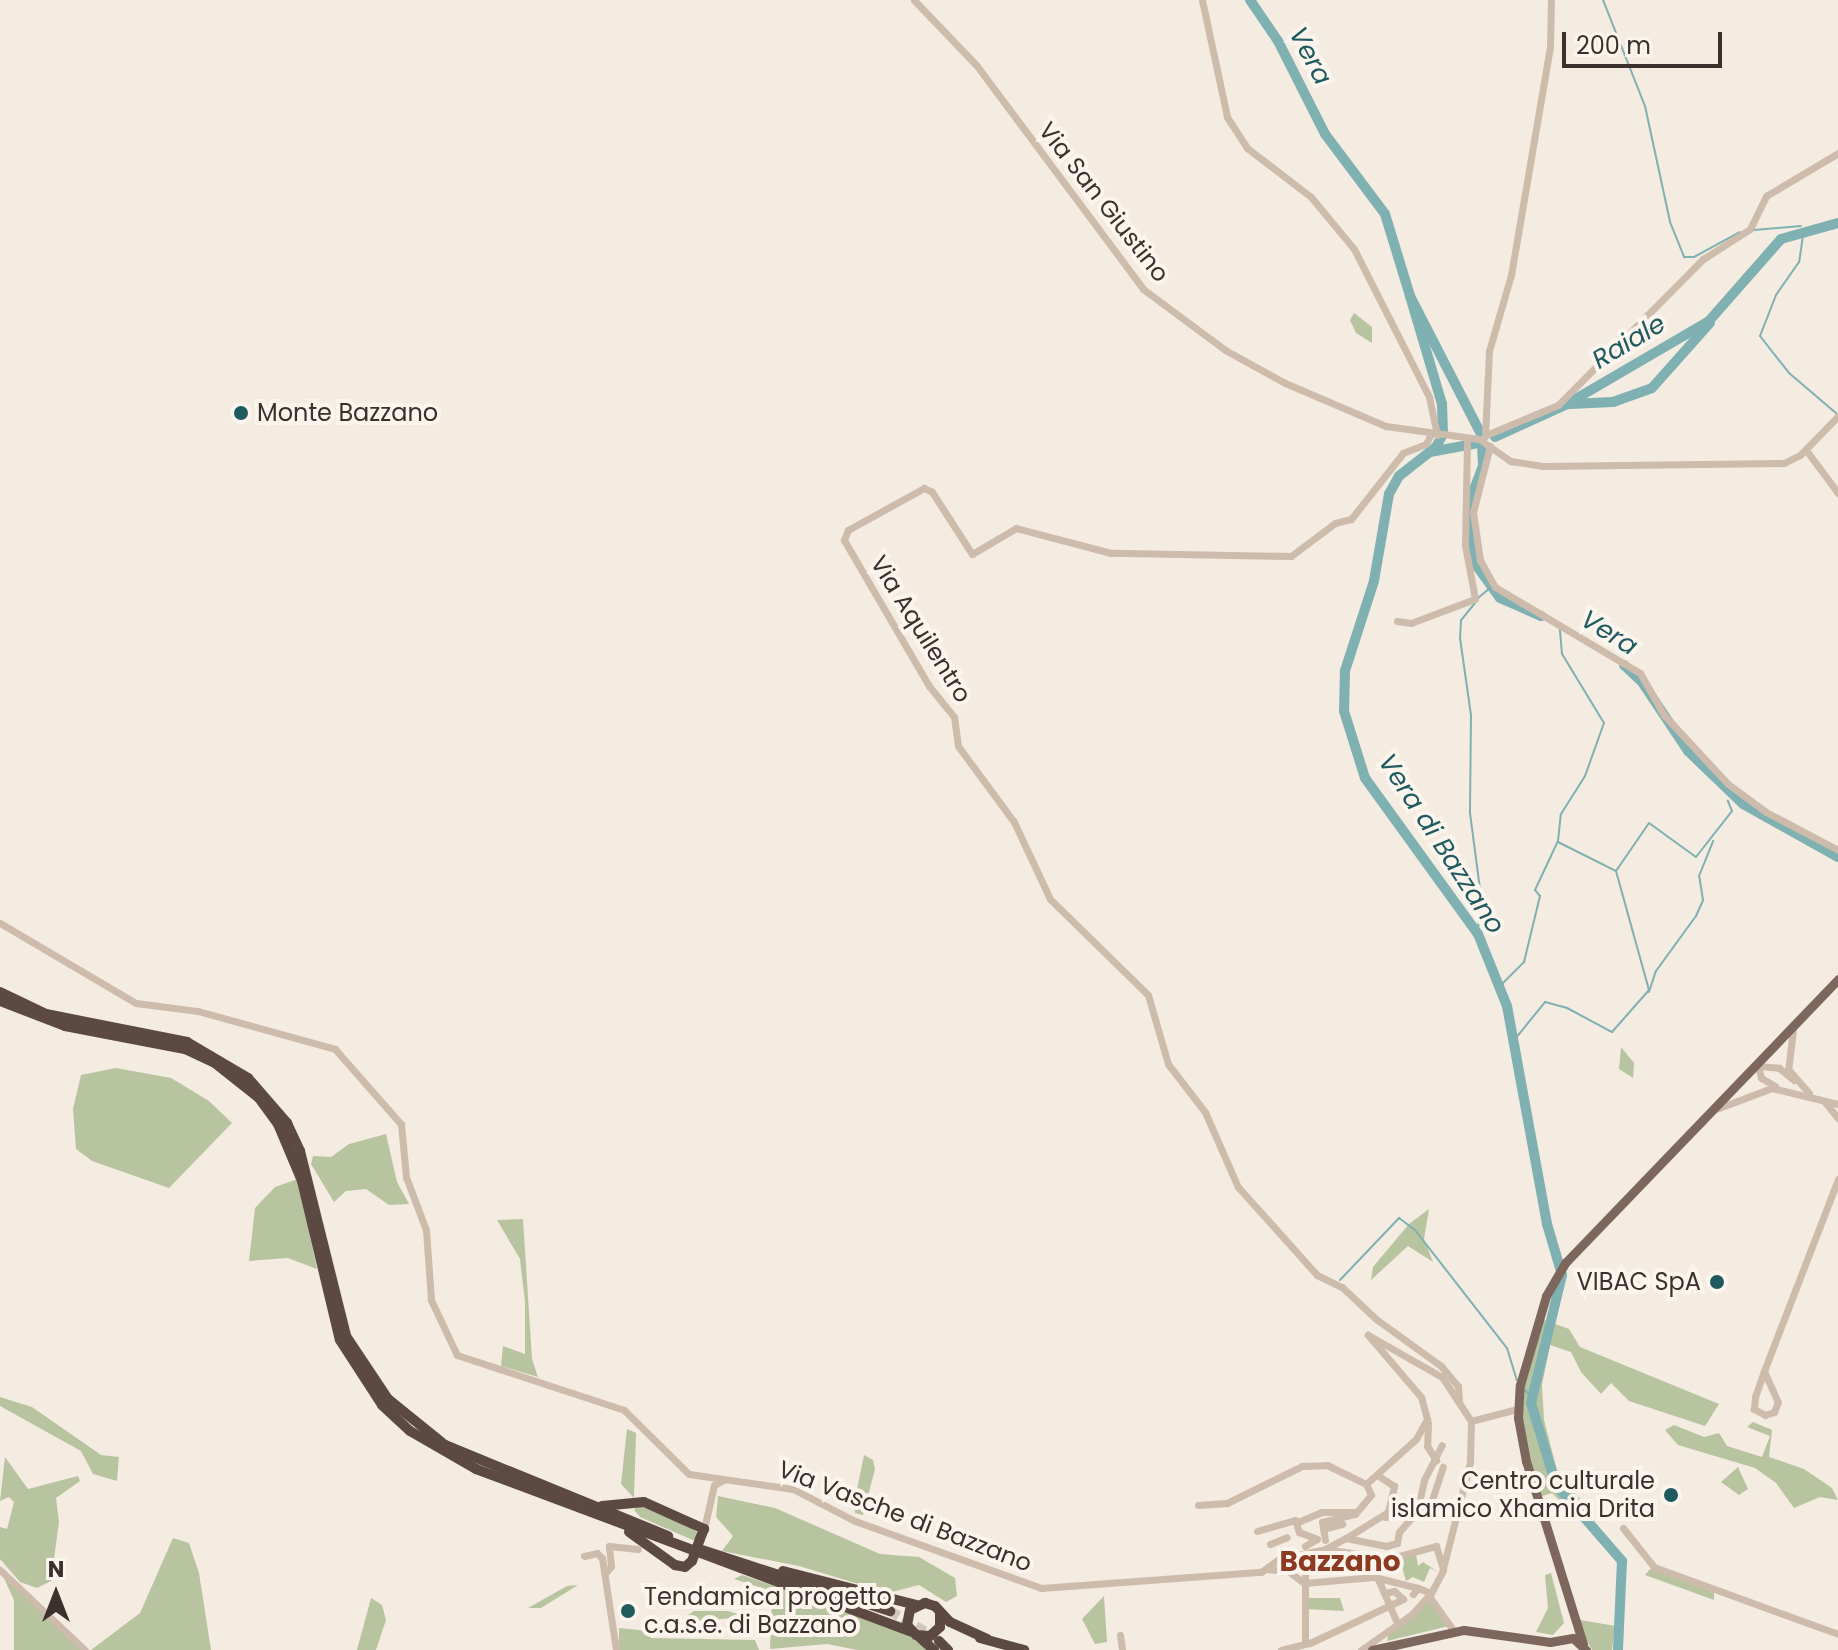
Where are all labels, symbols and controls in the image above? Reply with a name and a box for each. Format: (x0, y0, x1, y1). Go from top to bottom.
scale bar (1566, 16, 1726, 66)
water label: Vera (1282, 22, 1338, 90)
text: 200 m (1576, 29, 1651, 62)
street label: Via San Giustino (1033, 116, 1175, 288)
water label: Raiale (1587, 308, 1671, 376)
place label: Monte Bazzano (257, 399, 438, 427)
marker: Monte Bazzano (232, 404, 250, 422)
street label: Via Aquilentro (864, 550, 978, 708)
water label: Vera (1575, 604, 1643, 662)
water label: Vera di Bazzano (1371, 748, 1511, 940)
place label: VIBAC SpA (1577, 1268, 1701, 1296)
marker: VIBAC SpA (1708, 1273, 1726, 1291)
street label: Via Vasche di Bazzano (774, 1454, 1036, 1578)
place label: Centro culturale islamico Xhamia Drita (1391, 1467, 1655, 1523)
marker: Centro culturale islamico Xhamia Drita (1662, 1486, 1680, 1504)
district label: Bazzano (1280, 1545, 1400, 1579)
north arrow (16, 1554, 96, 1634)
text: N (48, 1554, 64, 1585)
place label: Tendamica progetto c.a.s.e. di Bazzano (644, 1583, 892, 1639)
marker: Tendamica progetto c.a.s.e. di Bazzano (619, 1602, 637, 1620)

